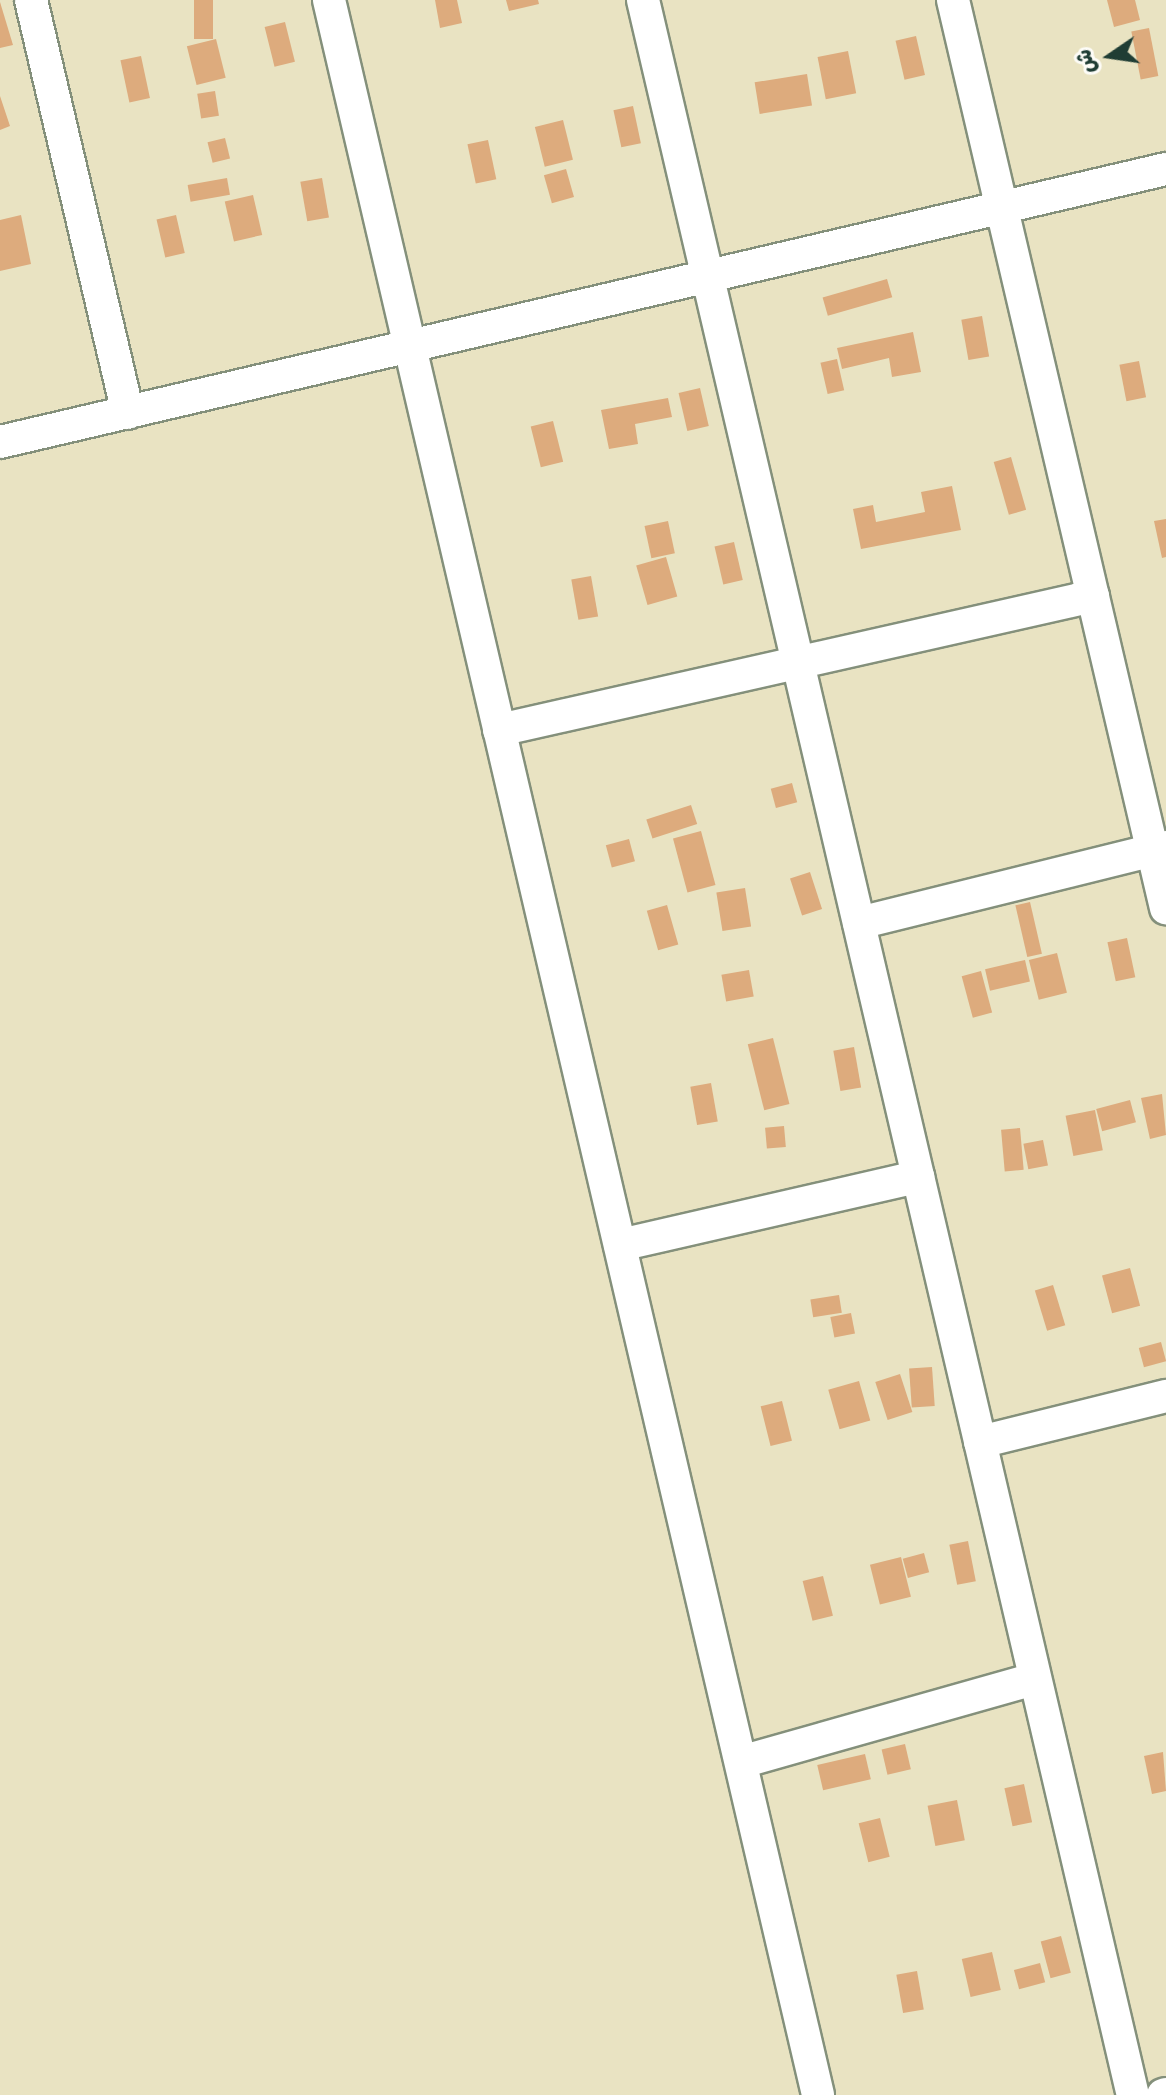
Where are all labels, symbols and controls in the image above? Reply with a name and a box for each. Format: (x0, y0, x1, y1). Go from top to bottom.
north arrow (1070, 16, 1150, 96)
text: ش (1070, 47, 1102, 76)

